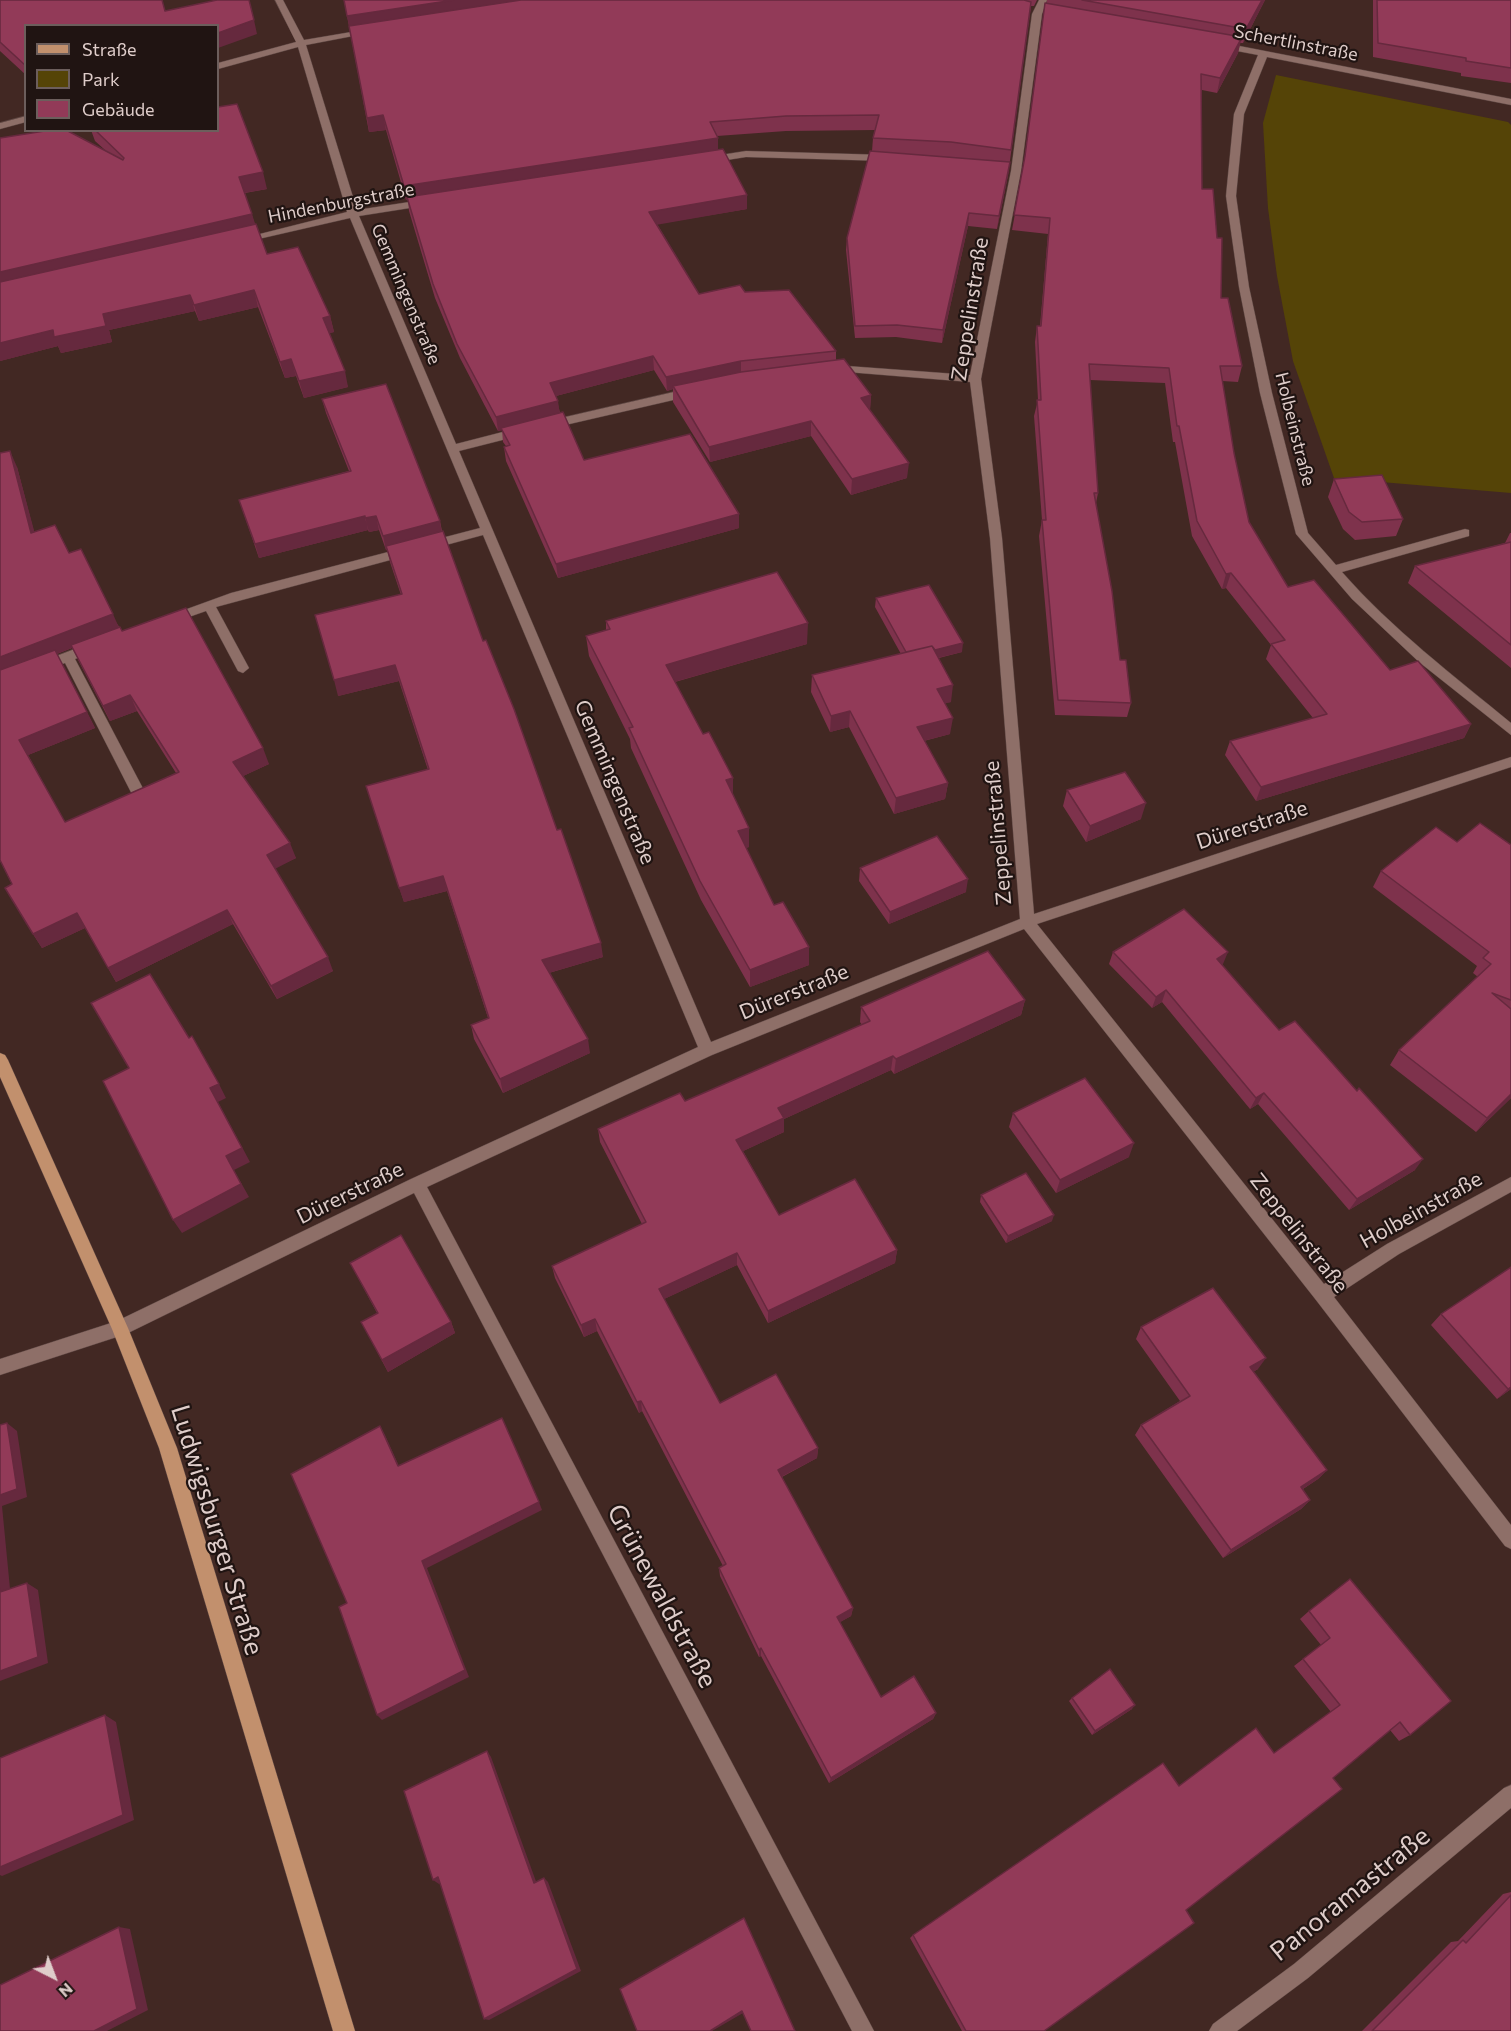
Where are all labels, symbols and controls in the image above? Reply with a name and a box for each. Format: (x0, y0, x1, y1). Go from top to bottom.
street label: Schertlinstraße (1232, 20, 1360, 66)
legend (24, 24, 219, 132)
text: Straße (82, 38, 137, 60)
text: Park (82, 68, 120, 90)
text: Gebäude (82, 98, 155, 120)
street label: Hindenburgstraße (266, 178, 416, 228)
street label: Gemmingenstraße (367, 220, 445, 368)
street label: Zeppelinstraße (946, 235, 994, 383)
street label: Holbeinstraße (1270, 370, 1320, 488)
street label: Gemmingenstraße (569, 696, 661, 868)
street label: Zeppelinstraße (979, 760, 1017, 906)
street label: Dürerstraße (1193, 795, 1311, 855)
street label: Dürerstraße (736, 959, 852, 1025)
street label: Dürerstraße (293, 1156, 407, 1230)
street label: Holbeinstraße (1356, 1166, 1486, 1254)
street label: Zeppelinstraße (1244, 1168, 1354, 1298)
street label: Ludwigsburger Straße (164, 1401, 270, 1659)
street label: Grünewaldstraße (600, 1499, 724, 1693)
street label: Panoramastraße (1264, 1820, 1436, 1968)
north arrow (24, 1947, 84, 2007)
text: N (56, 1980, 77, 2002)

